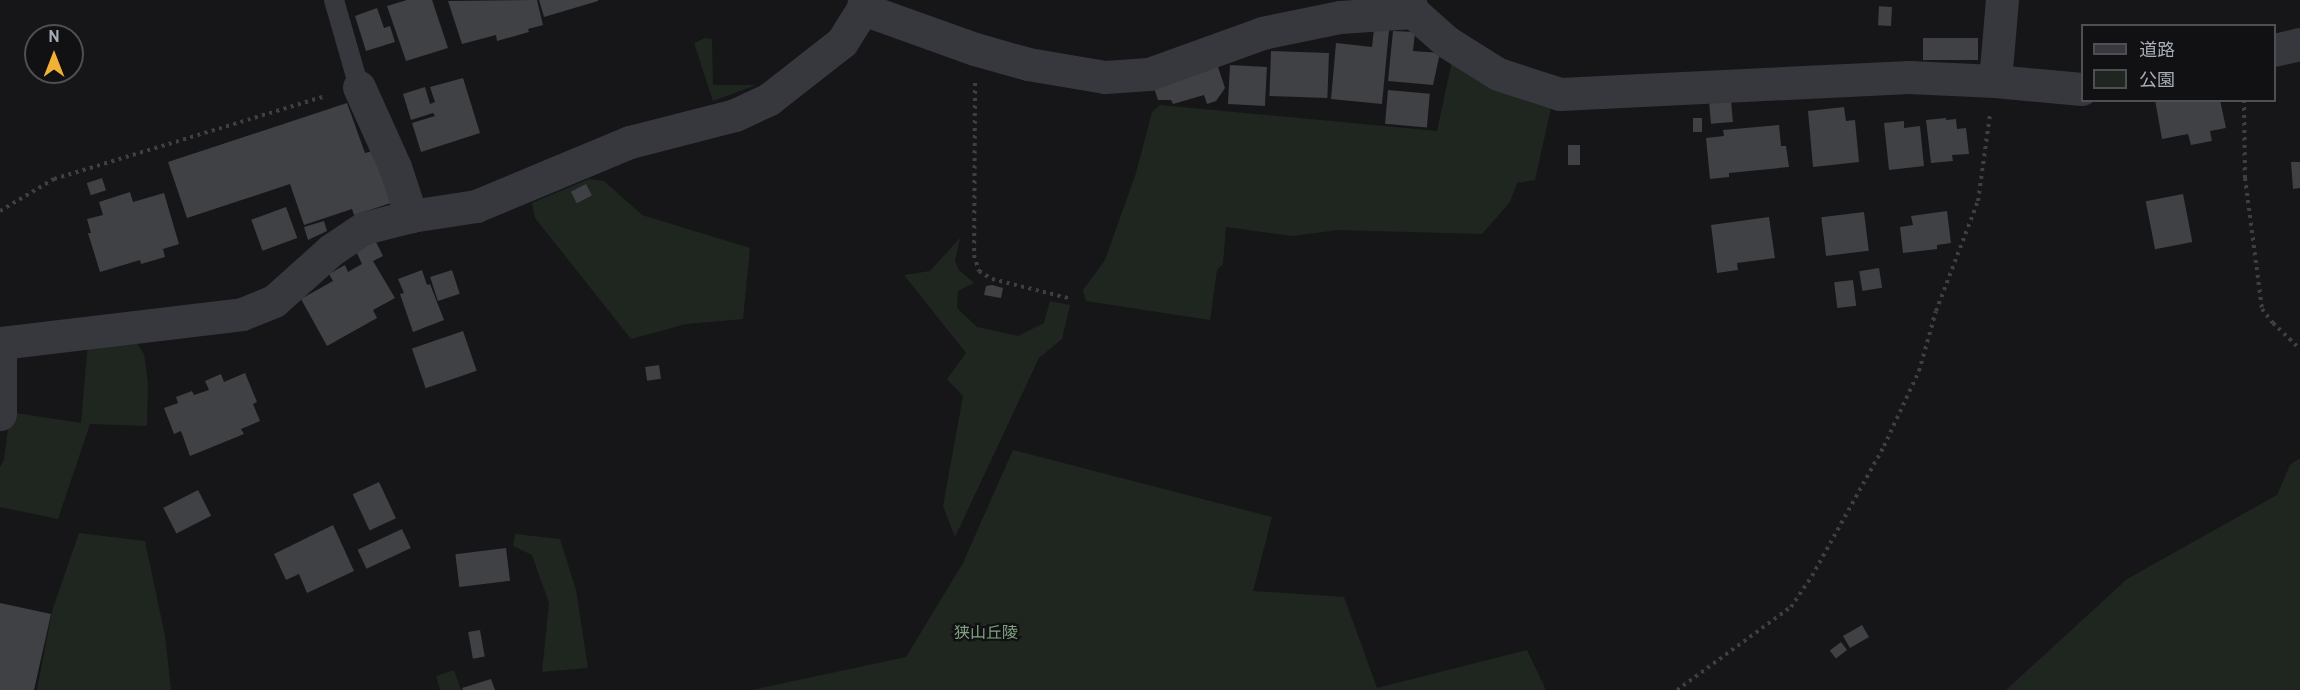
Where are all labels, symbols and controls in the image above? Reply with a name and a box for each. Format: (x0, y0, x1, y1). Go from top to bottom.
north arrow (24, 24, 84, 84)
legend (2081, 24, 2276, 102)
text: N (48, 28, 60, 48)
text: 道路 (2139, 40, 2175, 63)
text: 公園 (2139, 70, 2175, 93)
park label: 狭山丘陵 (954, 624, 1018, 644)

